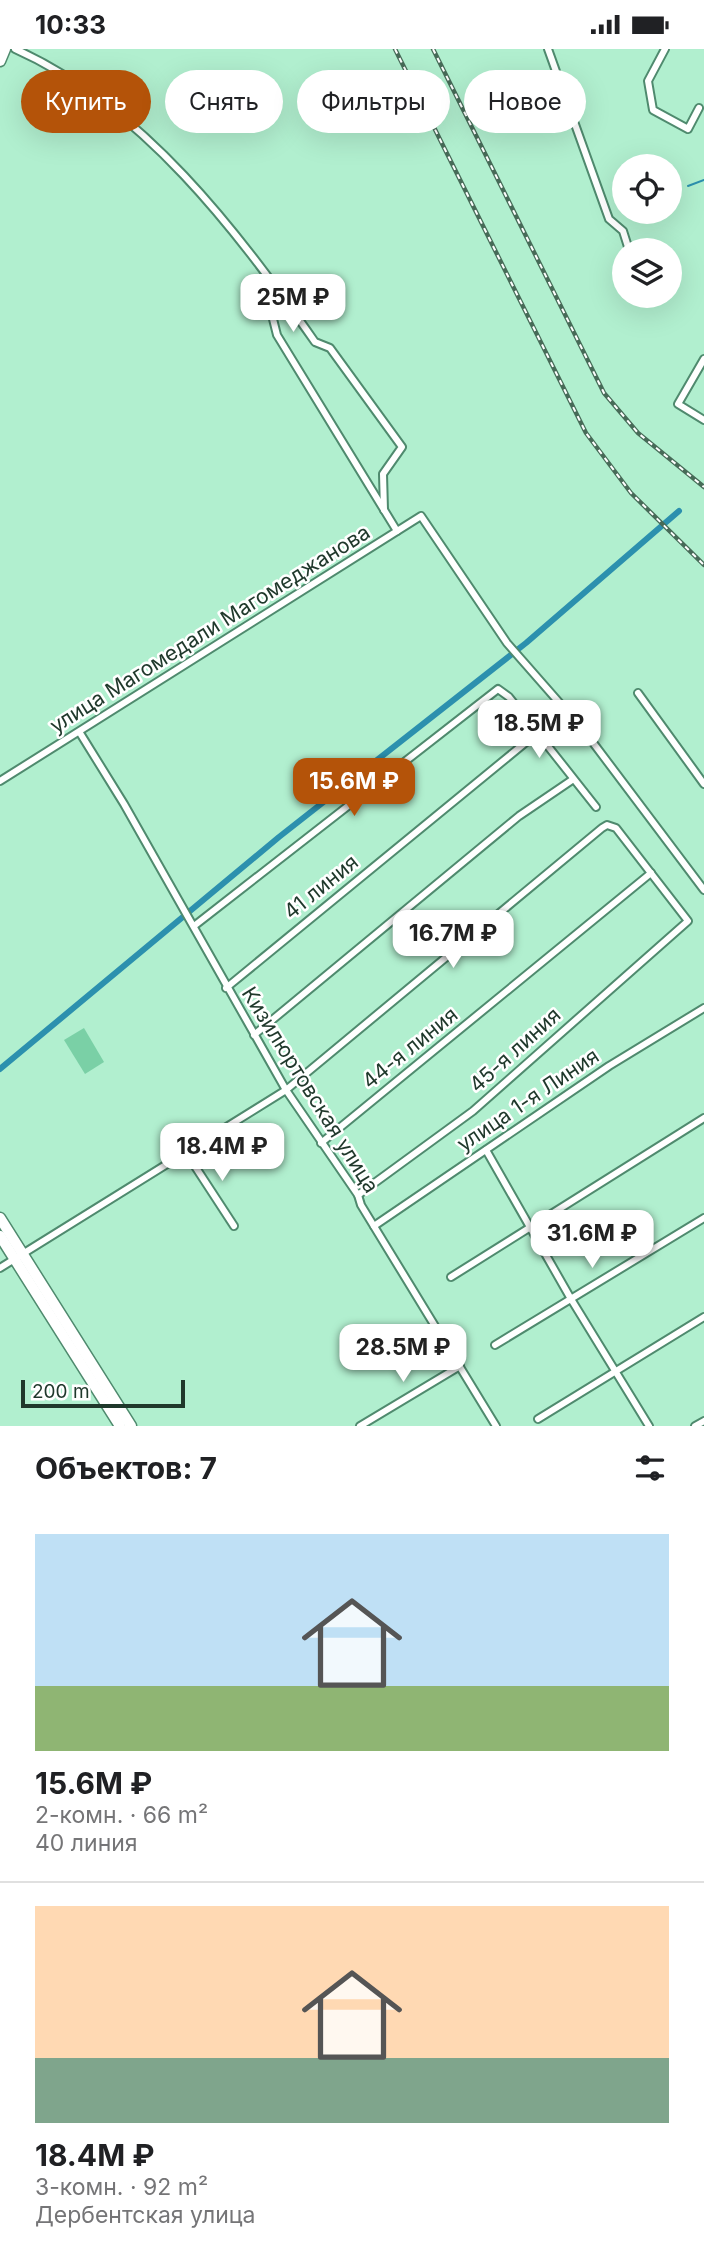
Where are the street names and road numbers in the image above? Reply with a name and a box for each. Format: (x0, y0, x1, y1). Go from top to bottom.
street label: улица Магомедали Магомеджановa (45, 519, 374, 738)
street label: 41 линия (278, 849, 363, 924)
street label: Кизилюртовская улица (237, 982, 384, 1197)
street label: 44-я линия (357, 1002, 462, 1094)
street label: 45-я линия (464, 1002, 566, 1097)
street label: улица 1-я Линия (452, 1043, 603, 1156)

